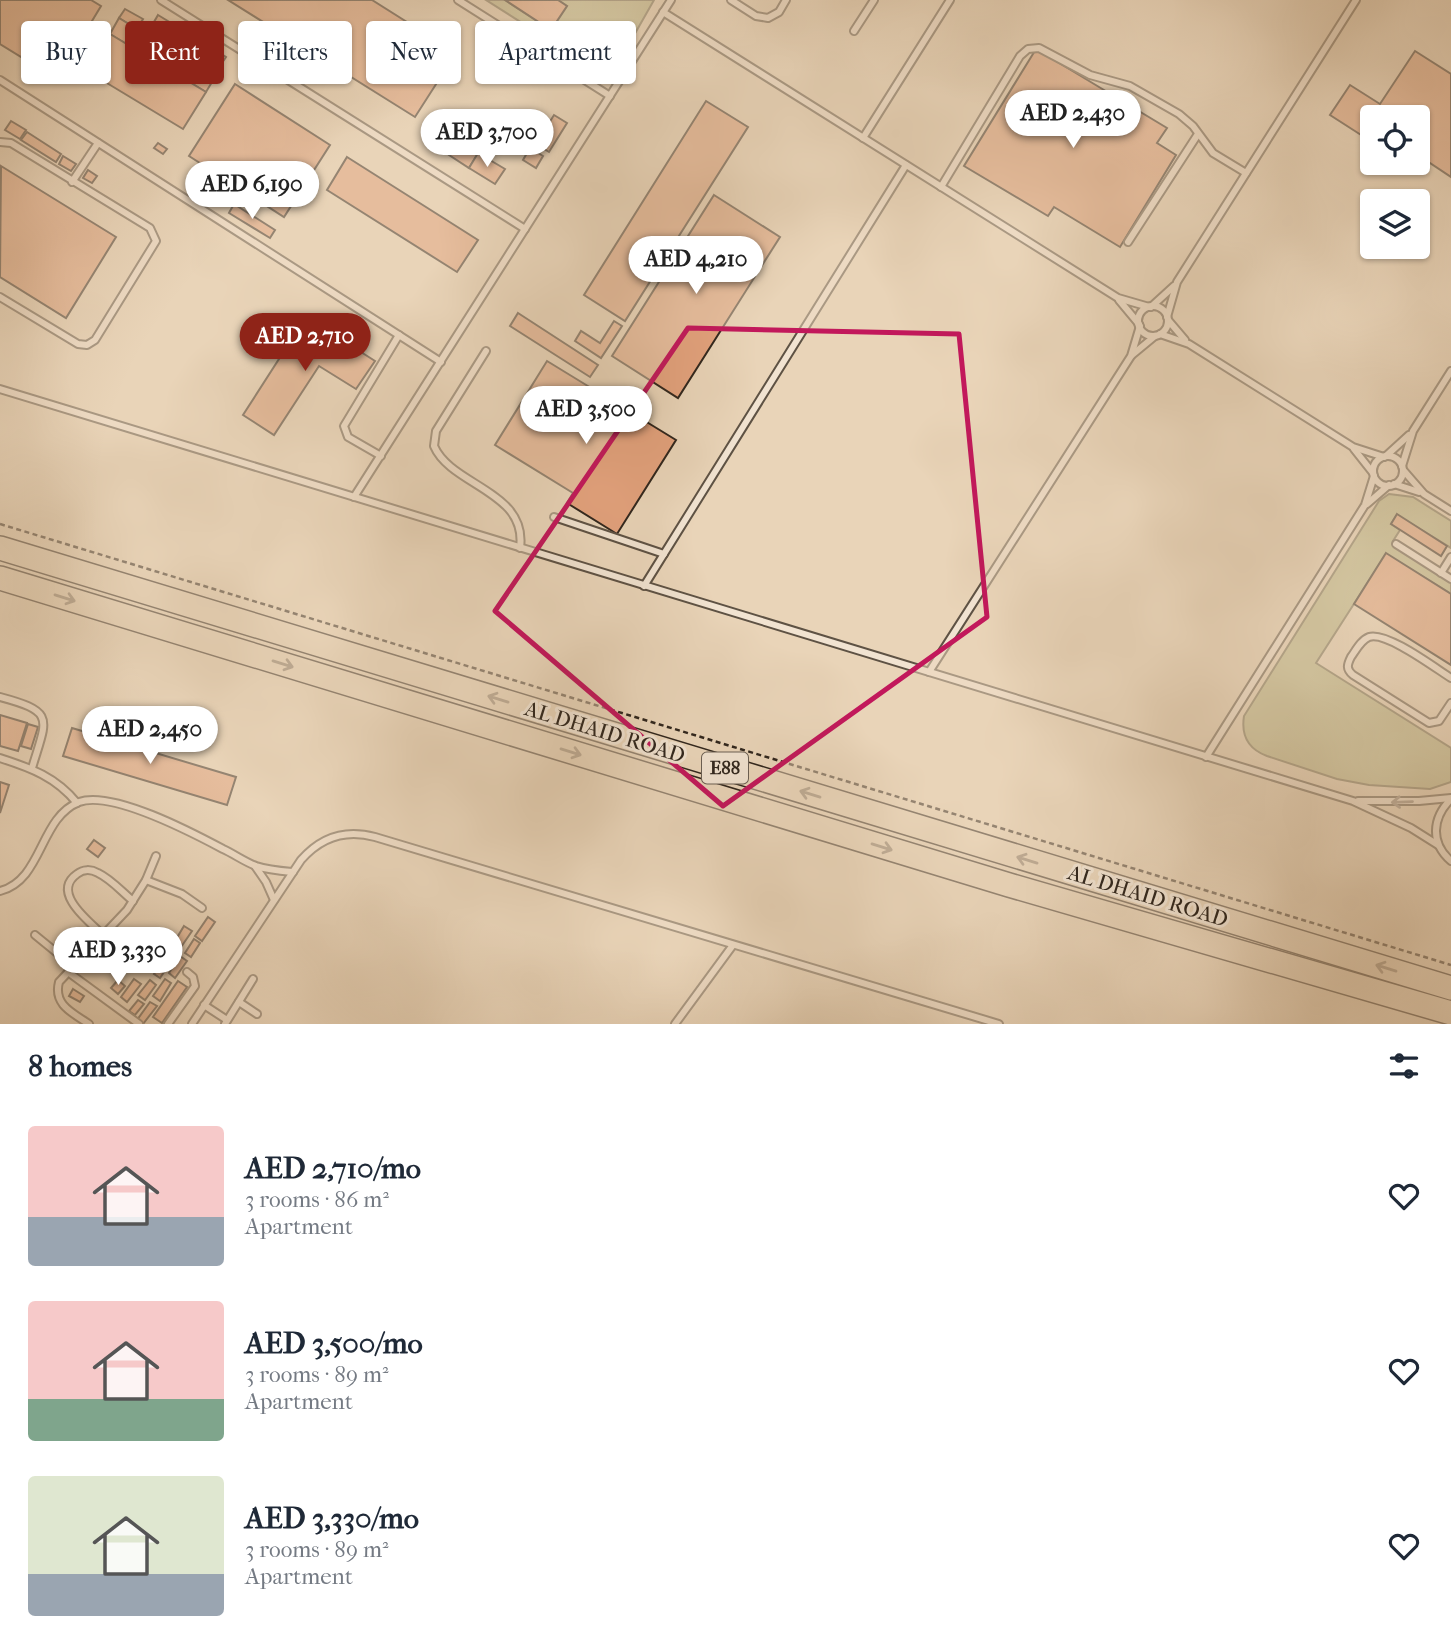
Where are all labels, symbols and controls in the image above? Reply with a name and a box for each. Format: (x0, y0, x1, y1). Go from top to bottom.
chip: Buy (21, 21, 111, 84)
chip: Rent (125, 21, 224, 84)
chip: Filters (238, 21, 352, 84)
chip: New (366, 21, 461, 84)
chip: Apartment (475, 21, 636, 84)
pin: AED 2,430 (993, 90, 1153, 150)
text: AED 2,430 (1021, 99, 1125, 126)
map controls (1360, 105, 1430, 259)
button: locate (1360, 105, 1430, 175)
pin: AED 3,700 (407, 110, 567, 169)
text: AED 3,700 (437, 118, 537, 145)
pin: AED 6,190 (172, 162, 332, 221)
text: AED 6,190 (201, 170, 303, 197)
button: layers (1360, 189, 1430, 259)
pin: AED 4,210 (616, 236, 776, 296)
text: AED 4,210 (645, 245, 747, 272)
pin: AED 2,710 (225, 314, 385, 373)
text: AED 2,710 (256, 322, 354, 349)
pin: AED 3,500 (506, 386, 666, 446)
text: AED 3,500 (536, 395, 636, 422)
one-way arrow (54, 593, 76, 606)
one-way arrow (272, 659, 294, 672)
one-way arrow (487, 692, 509, 705)
street label: AL DHAID ROAD (521, 696, 688, 768)
pin: AED 2,450 (70, 706, 230, 766)
text: AED 2,450 (98, 715, 202, 742)
one-way arrow (560, 746, 582, 759)
road number: E88 (702, 752, 748, 783)
one-way arrow (799, 786, 821, 799)
one-way arrow (1391, 795, 1414, 808)
one-way arrow (871, 841, 893, 854)
one-way arrow (1017, 852, 1039, 865)
street label: AL DHAID ROAD (1064, 860, 1231, 932)
pin: AED 3,330 (38, 928, 198, 987)
text: AED 3,330 (69, 936, 167, 963)
one-way arrow (1375, 961, 1397, 974)
icon: filters (1385, 1047, 1423, 1085)
text: 8 homes (28, 1049, 132, 1084)
text: AED 2,710/mo (245, 1151, 421, 1186)
icon: home (84, 1154, 168, 1238)
icon: heart (1385, 1177, 1423, 1215)
text: 3 rooms · 86 m² (245, 1186, 389, 1213)
text: Apartment (245, 1213, 353, 1240)
text: AED 3,500/mo (245, 1326, 423, 1361)
icon: home (84, 1329, 168, 1413)
icon: heart (1385, 1352, 1423, 1390)
text: 3 rooms · 89 m² (245, 1361, 389, 1388)
text: Apartment (245, 1388, 353, 1415)
text: AED 3,330/mo (245, 1501, 419, 1536)
icon: home (84, 1504, 168, 1588)
icon: heart (1385, 1527, 1423, 1565)
text: 3 rooms · 89 m² (245, 1536, 389, 1563)
text: Apartment (245, 1563, 353, 1590)

